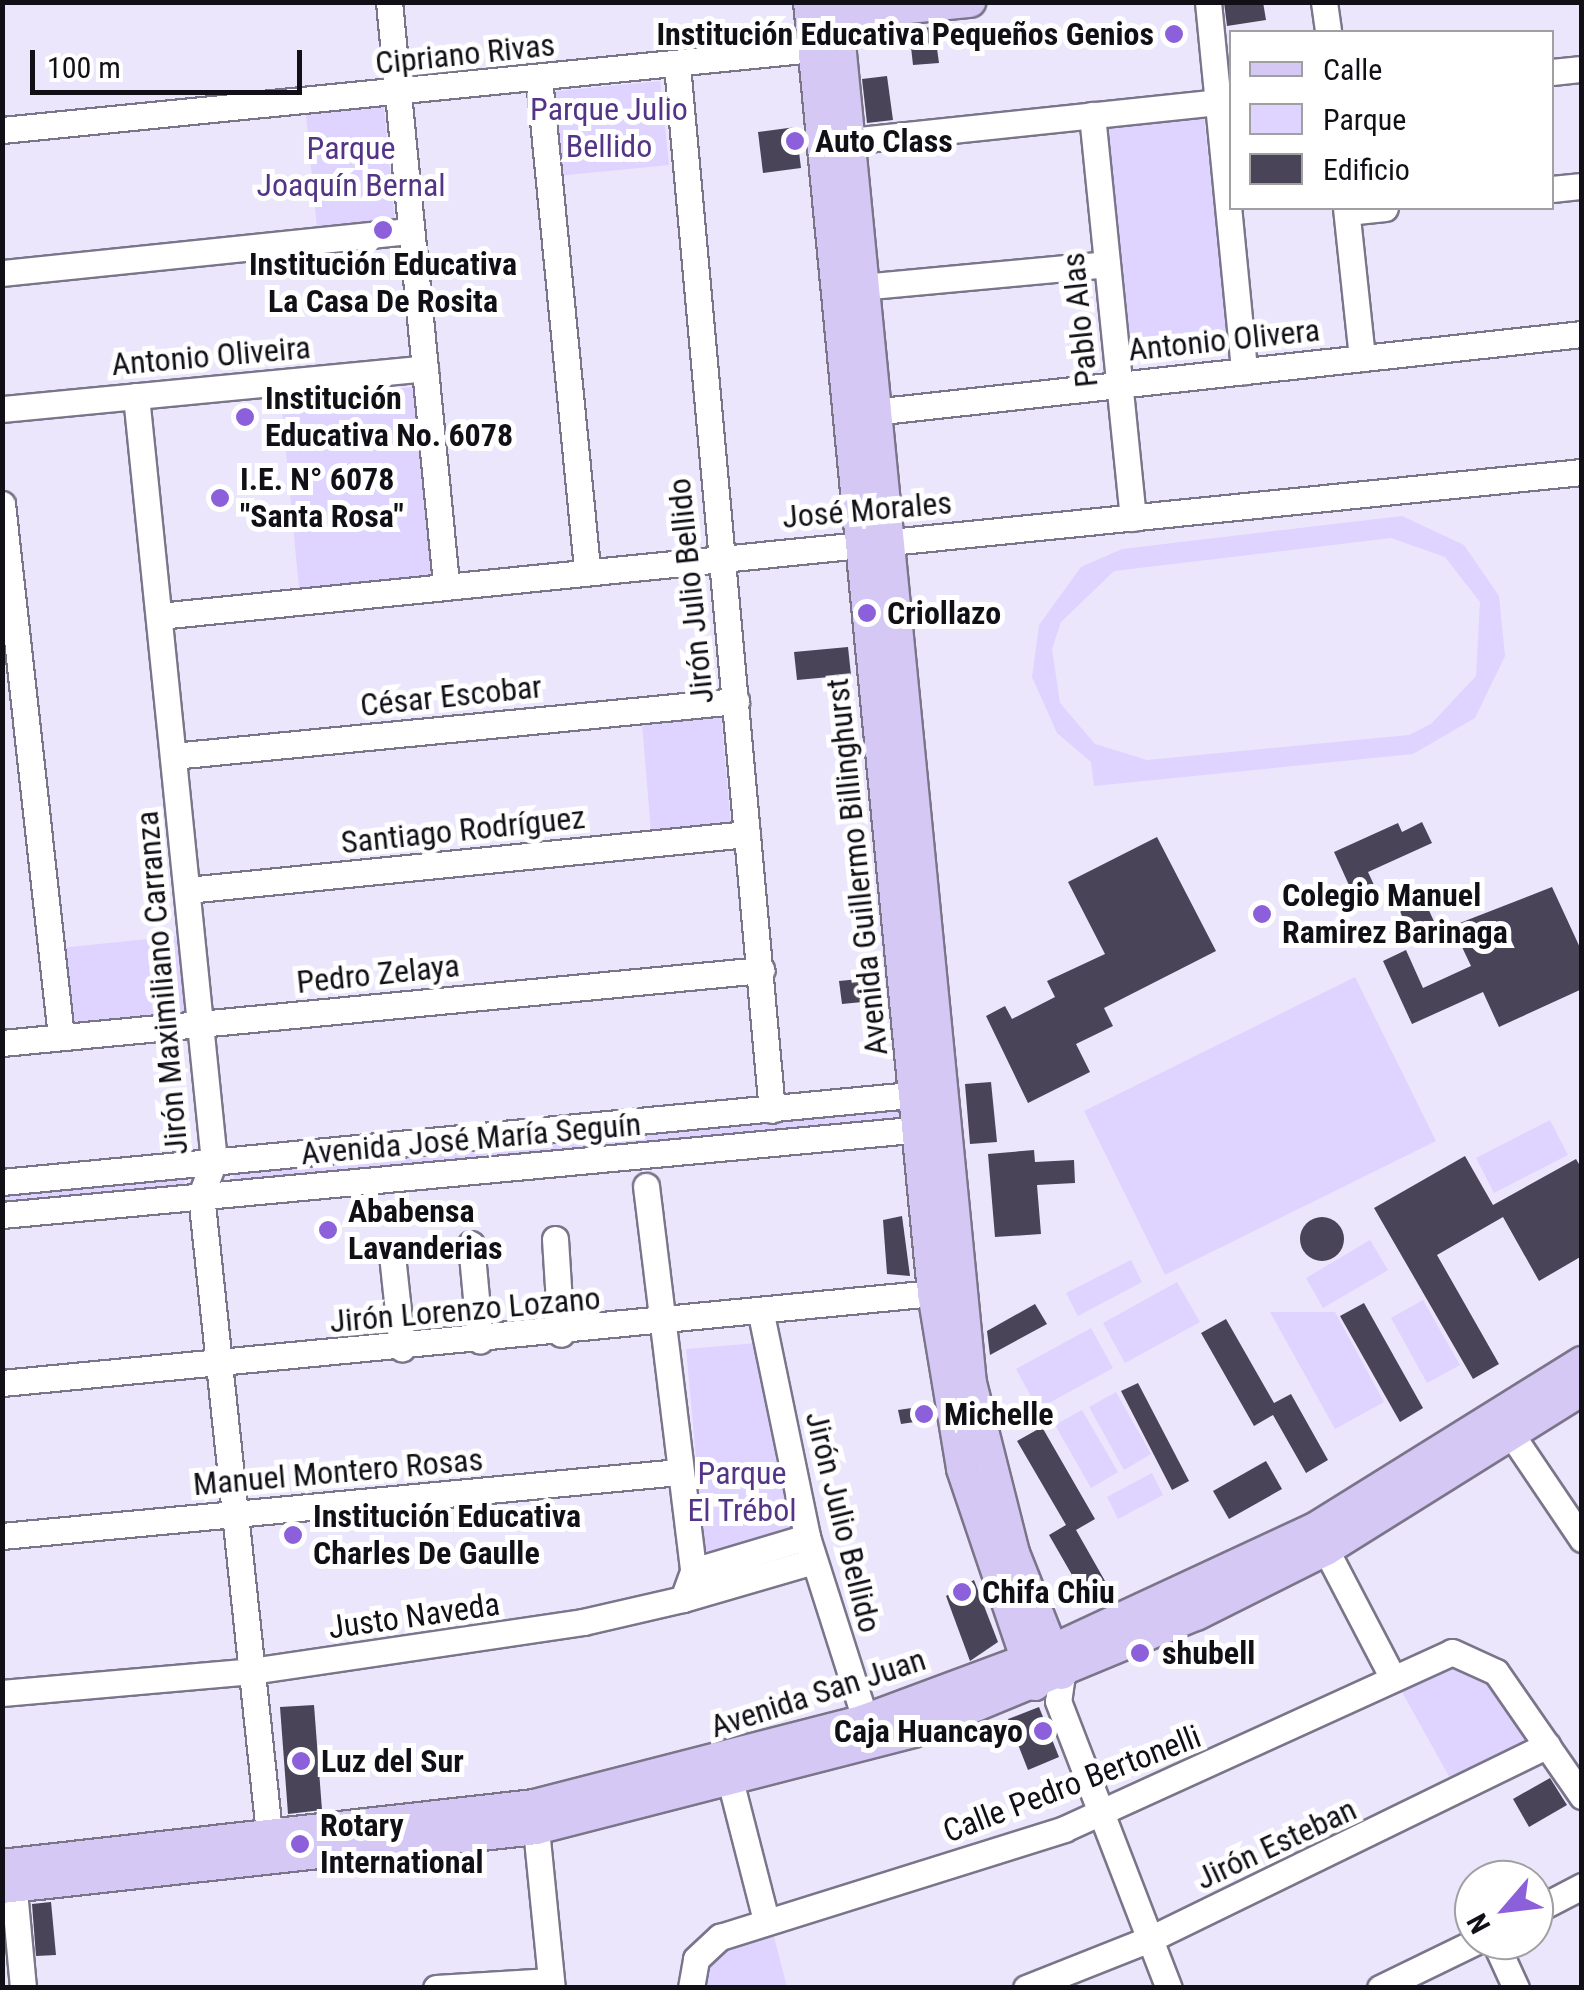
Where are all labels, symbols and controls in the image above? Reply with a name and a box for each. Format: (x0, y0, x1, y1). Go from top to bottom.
place label: Institución Educativa Pequeños Genios (656, 15, 1154, 53)
marker: Institución Educativa Pequeños Genios (1163, 23, 1185, 45)
street label: Cipriano Rivas (373, 25, 557, 83)
scale bar (35, 30, 308, 92)
legend (1229, 30, 1554, 210)
text: 100 m (47, 50, 121, 85)
text: Calle (1323, 52, 1382, 87)
park label: Parque Julio Bellido (530, 91, 688, 166)
text: Parque (1323, 102, 1406, 137)
place label: Auto Class (815, 122, 953, 160)
park label: Parque Joaquín Bernal (256, 130, 446, 205)
marker: Auto Class (784, 130, 806, 152)
text: Edificio (1323, 152, 1410, 187)
marker: Institución Educativa La Casa De Rosita (372, 219, 394, 241)
place label: Institución Educativa La Casa De Rosita (249, 246, 517, 321)
street label: Pablo Alas (1054, 251, 1106, 389)
street label: Antonio Olivera (1126, 311, 1322, 369)
street label: Antonio Oliveira (110, 328, 312, 384)
place label: Institución Educativa No. 6078 (265, 380, 513, 455)
marker: Institución Educativa No. 6078 (234, 406, 256, 428)
place label: I.E. N° 6078 "Santa Rosa" (240, 461, 404, 536)
street label: Jirón Julio Bellido (660, 476, 722, 706)
street label: José Morales (781, 483, 953, 537)
marker: I.E. N° 6078 "Santa Rosa" (209, 487, 231, 509)
place label: Criollazo (887, 594, 1001, 632)
marker: Criollazo (856, 602, 878, 624)
street label: César Escobar (358, 667, 544, 725)
street label: Avenida Guillermo Billinghurst (818, 677, 896, 1057)
street label: Santiago Rodríguez (339, 798, 587, 862)
street label: Jirón Maximiliano Carranza (128, 810, 196, 1156)
place label: Colegio Manuel Ramirez Barinaga (1282, 877, 1508, 952)
marker: Colegio Manuel Ramirez Barinaga (1251, 903, 1273, 925)
street label: Pedro Zelaya (295, 946, 461, 1002)
street label: Avenida José María Seguín (299, 1105, 643, 1173)
place label: Ababensa Lavanderias (348, 1193, 503, 1268)
marker: Ababensa Lavanderias (317, 1219, 339, 1241)
street label: Jirón Lorenzo Lozano (328, 1279, 602, 1341)
place label: Michelle (944, 1395, 1054, 1433)
marker: Michelle (913, 1403, 935, 1425)
street label: Jirón Julio Bellido (797, 1407, 889, 1637)
street label: Manuel Montero Rosas (191, 1440, 485, 1504)
park label: Parque El Trébol (687, 1455, 797, 1530)
place label: Institución Educativa Charles De Gaulle (313, 1498, 581, 1573)
marker: Institución Educativa Charles De Gaulle (282, 1524, 304, 1546)
place label: Chifa Chiu (982, 1573, 1115, 1611)
marker: Chifa Chiu (951, 1581, 973, 1603)
street label: Justo Naveda (326, 1585, 502, 1647)
place label: shubell (1162, 1634, 1255, 1672)
street label: Avenida San Juan (706, 1640, 930, 1746)
marker: shubell (1127, 1640, 1153, 1666)
place label: Caja Huancayo (834, 1712, 1023, 1750)
street label: Calle Pedro Bertonelli (938, 1717, 1206, 1851)
marker: Caja Huancayo (1032, 1720, 1054, 1742)
place label: Luz del Sur (321, 1742, 464, 1780)
marker: Luz del Sur (290, 1750, 312, 1772)
street label: Jirón Esteban (1190, 1790, 1362, 1898)
place label: Rotary International (320, 1807, 484, 1882)
marker: Rotary International (289, 1833, 311, 1855)
north arrow (1454, 1860, 1554, 1960)
text: N (1460, 1908, 1497, 1939)

